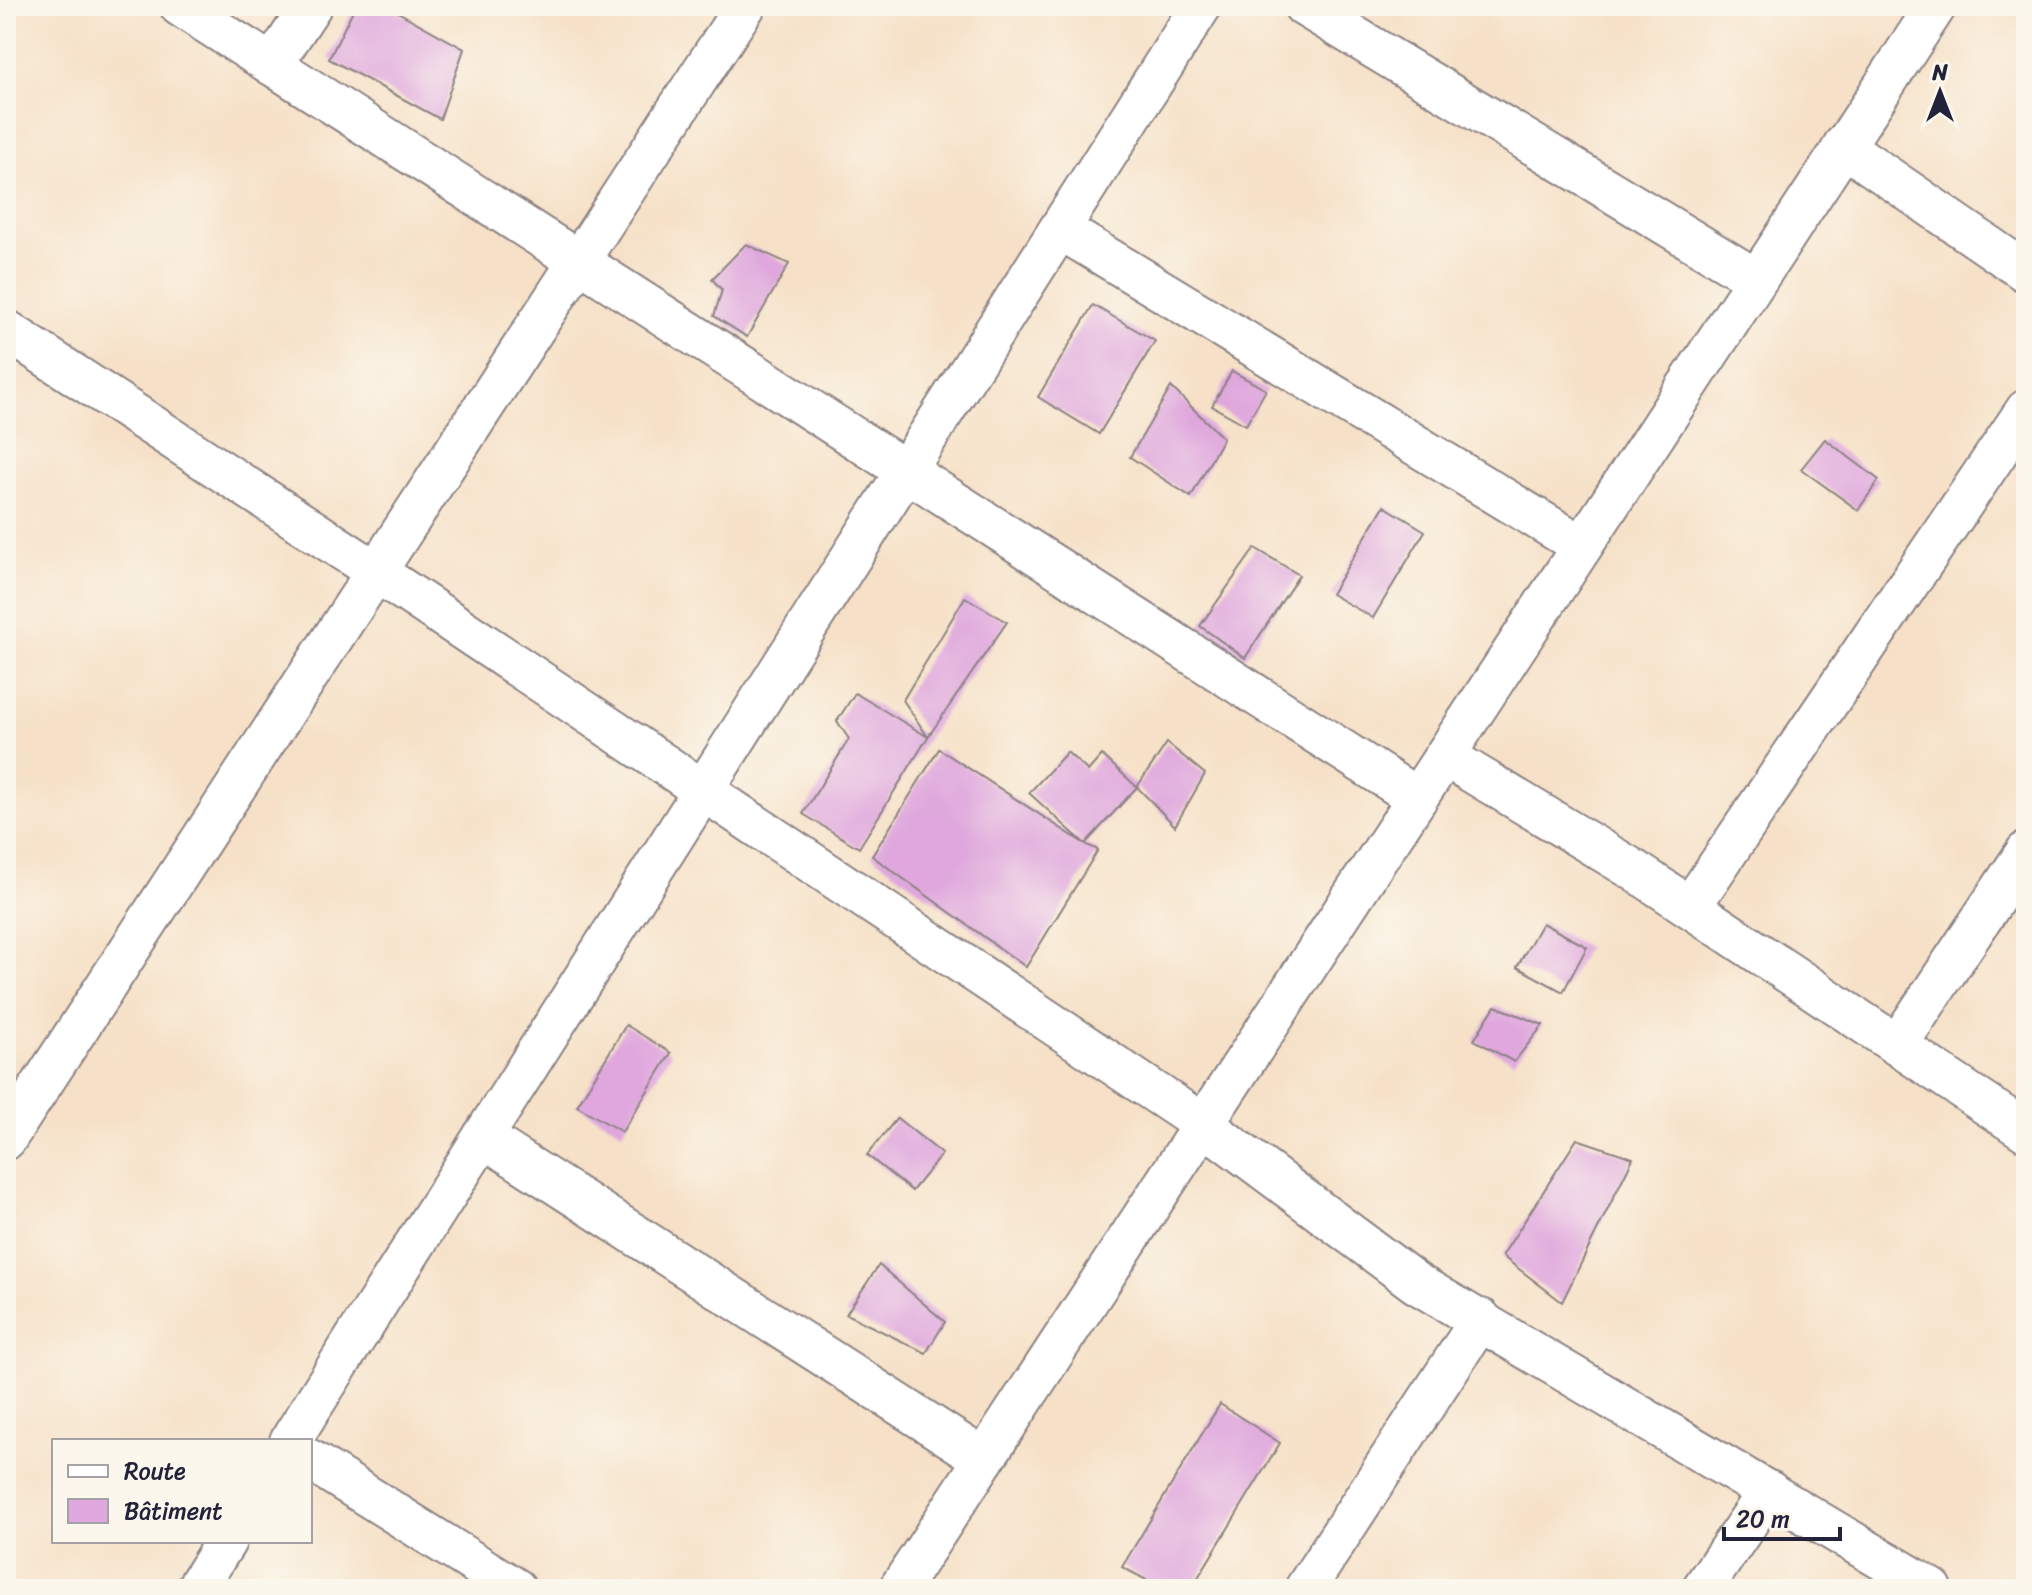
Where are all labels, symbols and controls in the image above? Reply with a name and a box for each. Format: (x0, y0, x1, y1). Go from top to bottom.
north arrow (1900, 52, 1980, 132)
text: N (1931, 53, 1948, 92)
legend (52, 1439, 312, 1543)
text: Route (124, 1450, 186, 1492)
text: Bâtiment (124, 1490, 223, 1532)
scale bar (1724, 1491, 1840, 1541)
text: 20 m (1736, 1498, 1790, 1540)

